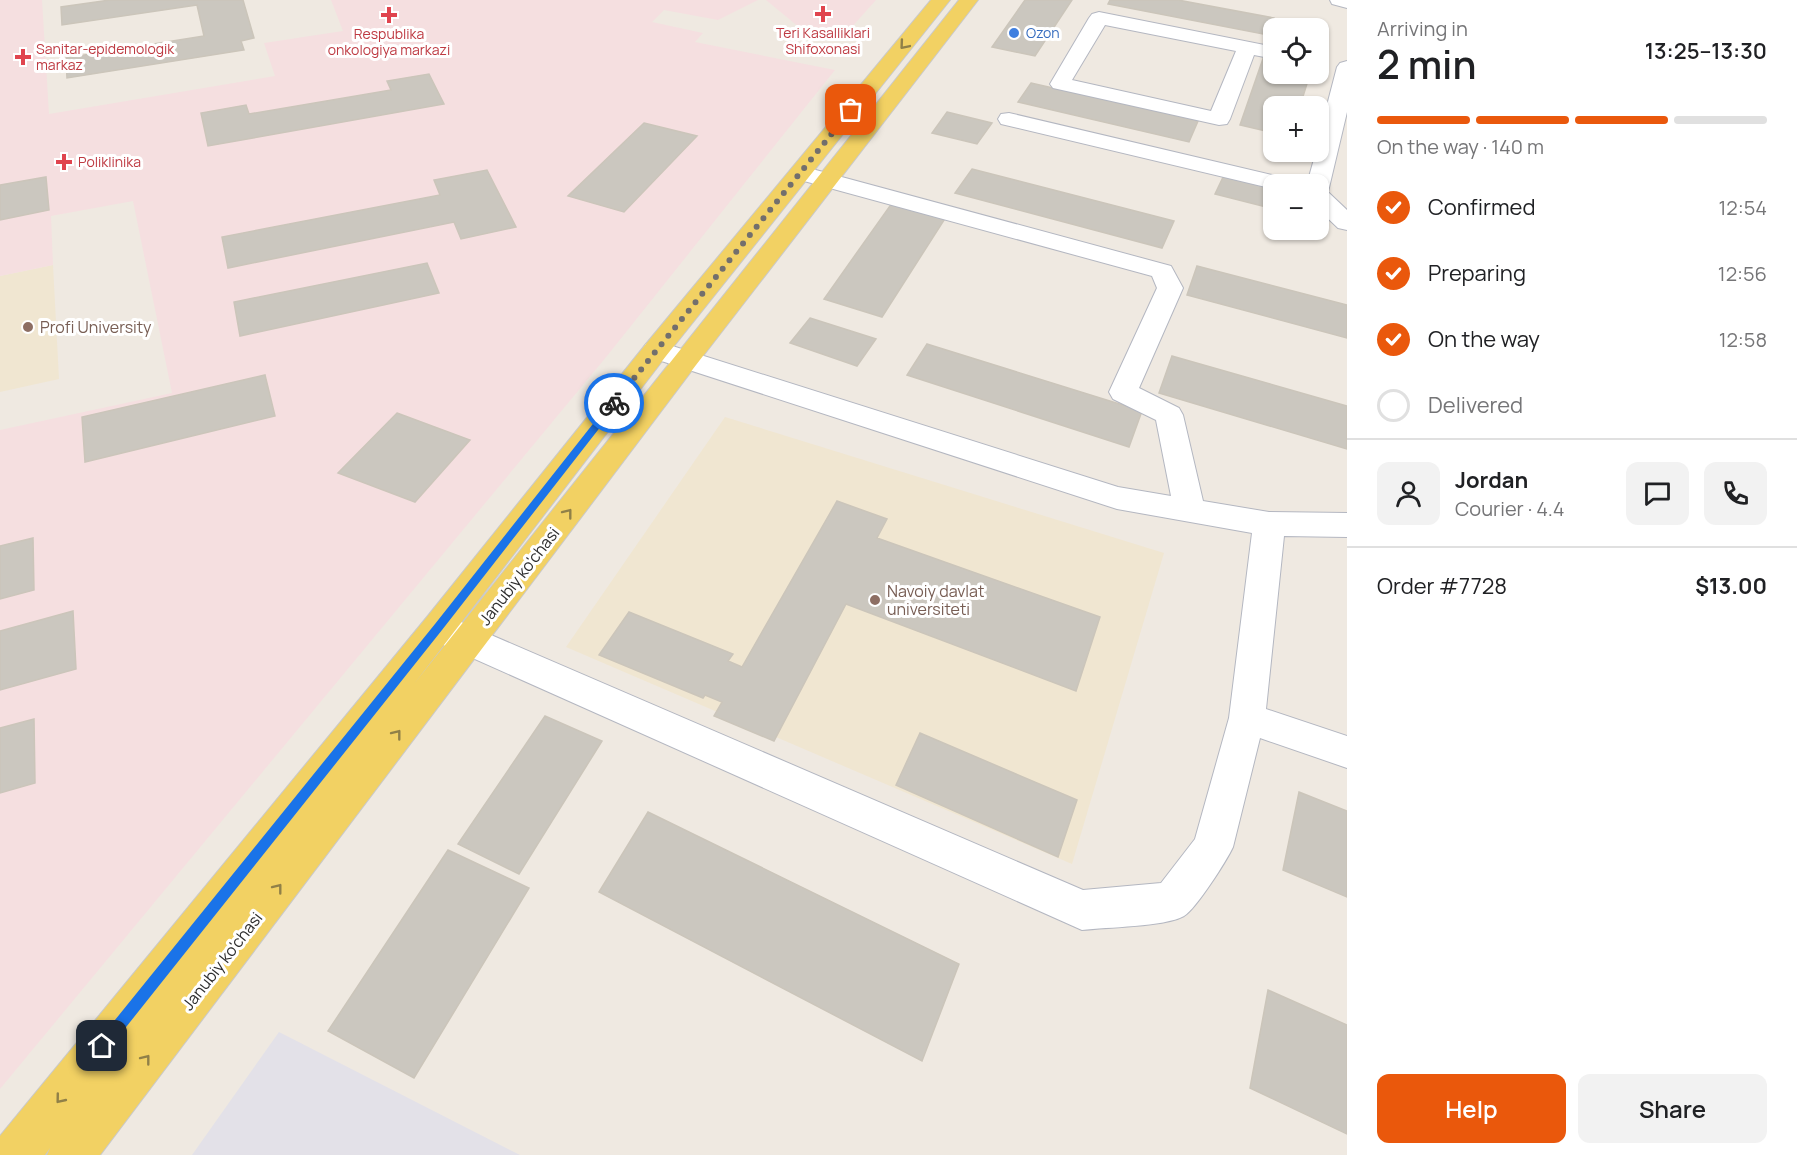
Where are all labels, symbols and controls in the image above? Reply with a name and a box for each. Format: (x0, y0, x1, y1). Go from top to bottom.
marker: Teri Kasalliklari Shifoxonasi (814, 5, 832, 23)
marker: Respublika onkologiya markazi (380, 6, 398, 24)
text: Arriving in (1377, 15, 1468, 42)
map controls (1263, 18, 1329, 240)
button: locate (1263, 18, 1329, 84)
place label: Teri Kasalliklari Shifoxonasi (776, 23, 870, 58)
place label: Ozon (1026, 23, 1060, 42)
place label: Respublika onkologiya markazi (328, 24, 450, 59)
marker: Ozon (1007, 26, 1021, 40)
text: 13:25–13:30 (1645, 36, 1767, 66)
text: 2 min (1377, 37, 1476, 91)
one-way arrow (900, 38, 911, 49)
place label: Sanitar-epidemologik markaz (36, 39, 175, 74)
marker: Sanitar-epidemologik markaz (14, 48, 32, 66)
pin (825, 84, 876, 135)
icon: bag (834, 93, 867, 126)
button: + (1263, 96, 1329, 162)
text: On the way · 140 m (1377, 133, 1544, 160)
place label: Poliklinika (78, 152, 141, 171)
marker: Poliklinika (55, 153, 73, 171)
button: − (1263, 174, 1329, 240)
icon: check (1377, 191, 1410, 224)
text: Confirmed (1428, 192, 1536, 222)
text: 12:54 (1718, 194, 1767, 221)
icon: check (1377, 257, 1410, 290)
text: Preparing (1428, 258, 1526, 288)
text: 12:56 (1718, 260, 1767, 287)
place label: Profi University (40, 316, 152, 338)
marker: Profi University (21, 320, 35, 334)
icon: check (1377, 323, 1410, 356)
text: On the way (1428, 324, 1540, 354)
text: 12:58 (1719, 326, 1767, 353)
courier (584, 373, 644, 433)
icon: bike (598, 387, 631, 420)
text: Delivered (1428, 390, 1523, 420)
button: person (1377, 462, 1440, 525)
button: chat (1626, 462, 1689, 525)
button: phone (1704, 462, 1767, 525)
text: Jordan (1455, 465, 1528, 495)
text: Courier · 4.4 (1455, 495, 1565, 522)
one-way arrow (560, 509, 571, 520)
street label: Janubiy ko'chasi (474, 522, 564, 630)
text: Order #7728 (1377, 571, 1507, 601)
text: $13.00 (1695, 571, 1767, 601)
place label: Navoiy davlat universiteti (887, 580, 984, 620)
marker: Navoiy davlat universiteti (868, 593, 882, 607)
one-way arrow (390, 729, 401, 740)
one-way arrow (271, 884, 282, 895)
street label: Janubiy ko'chasi (177, 907, 267, 1015)
pin (76, 1020, 127, 1071)
icon: home (85, 1029, 118, 1062)
one-way arrow (139, 1055, 150, 1066)
button: Help (1377, 1074, 1566, 1143)
button: Share (1578, 1074, 1767, 1143)
one-way arrow (56, 1092, 67, 1103)

